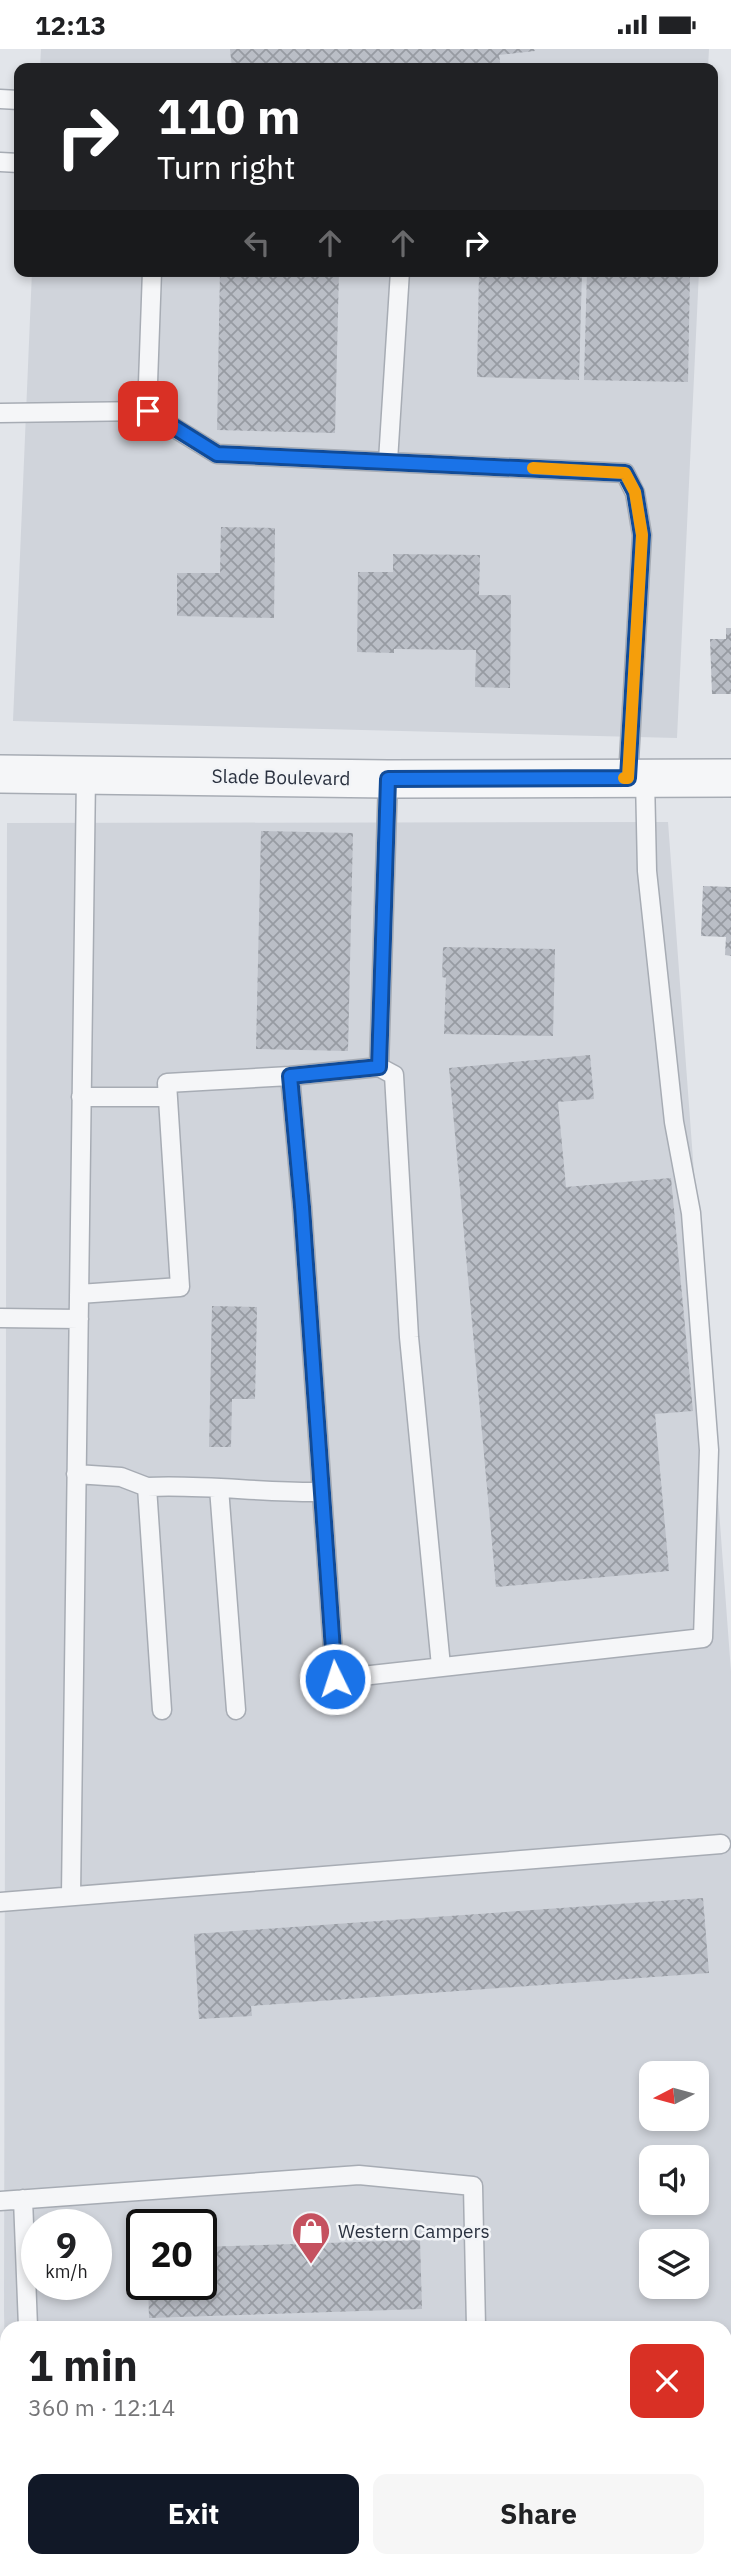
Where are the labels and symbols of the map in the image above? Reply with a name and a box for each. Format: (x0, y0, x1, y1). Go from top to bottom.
pin (118, 381, 178, 441)
street label: Slade Boulevard (211, 764, 351, 790)
position arrow (298, 1642, 372, 1716)
north arrow (639, 2061, 709, 2131)
speed limit sign: 20 (126, 2209, 217, 2300)
shop icon: Western Campers (290, 2210, 332, 2265)
place label: Western Campers (338, 2219, 490, 2243)

